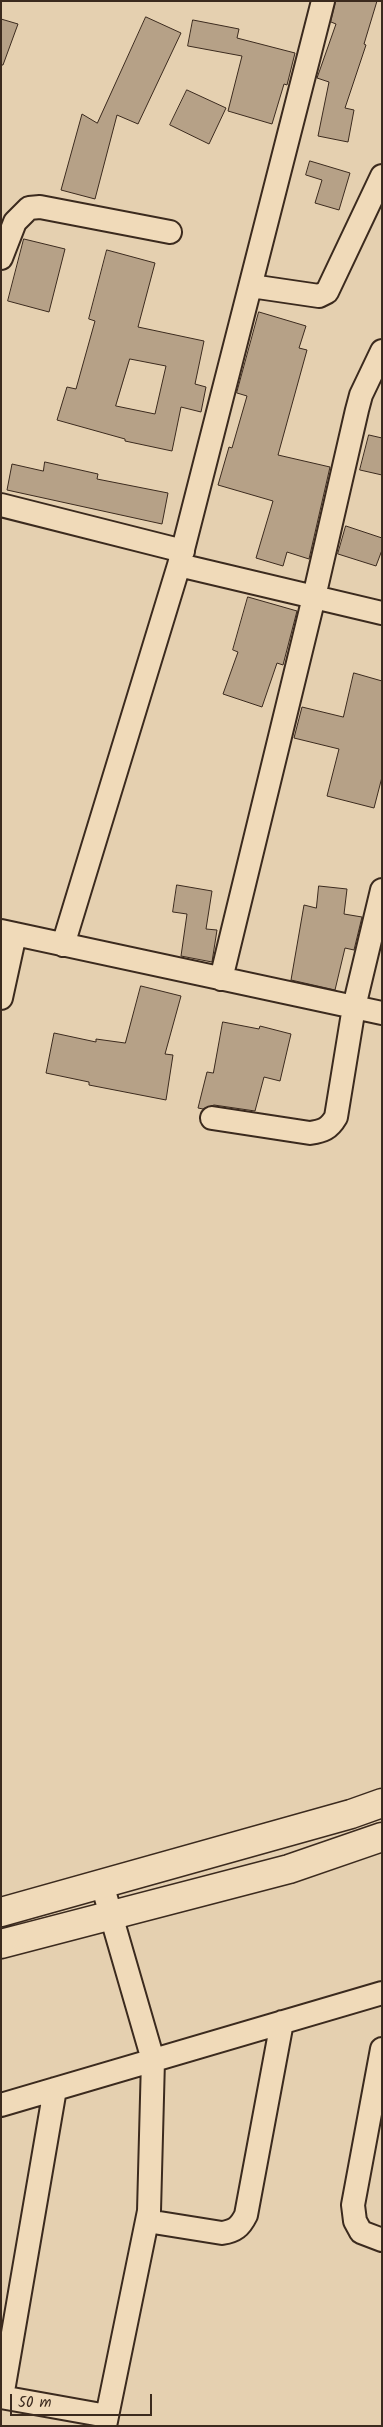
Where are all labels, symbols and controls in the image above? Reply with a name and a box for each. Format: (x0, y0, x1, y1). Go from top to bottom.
scale bar (12, 2384, 155, 2416)
text: 50 m (18, 2391, 52, 2415)

